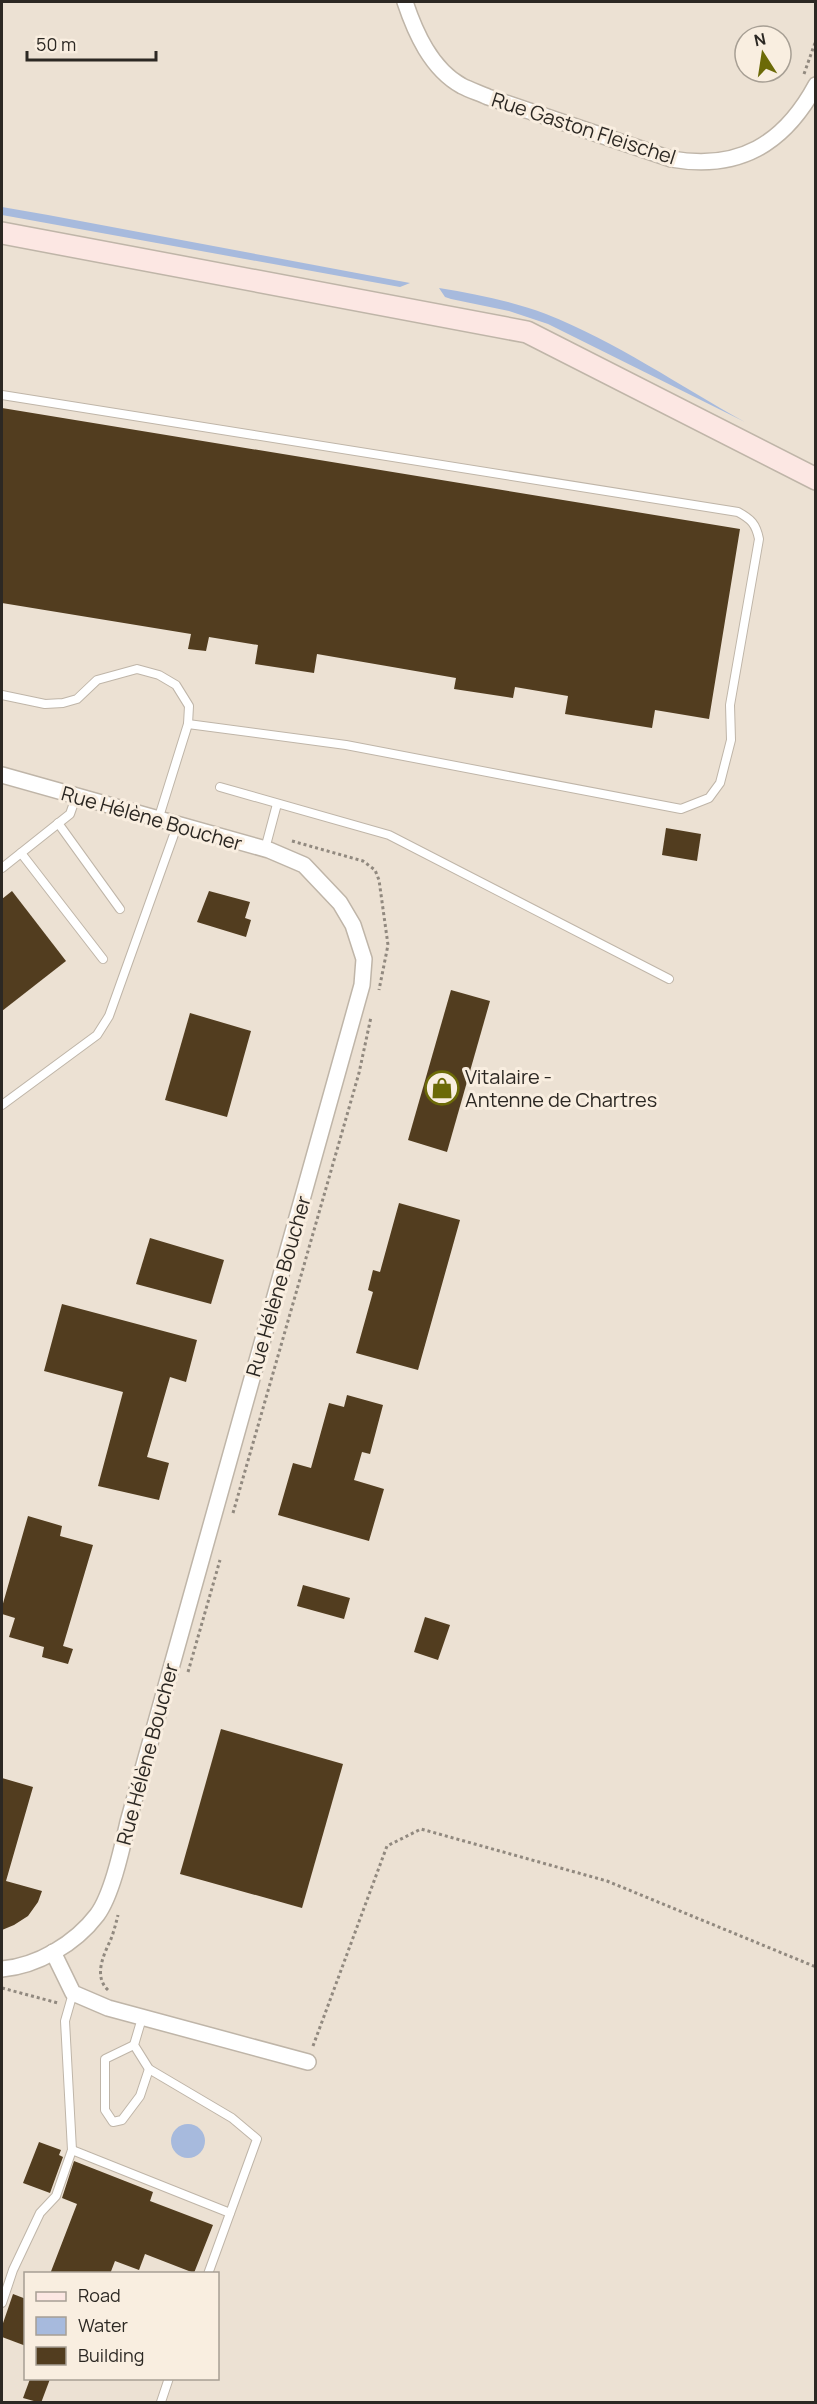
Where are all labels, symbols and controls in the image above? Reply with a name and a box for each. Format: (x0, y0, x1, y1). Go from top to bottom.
scale bar (27, 24, 156, 62)
north arrow (733, 24, 793, 84)
text: N (752, 27, 768, 51)
text: 50 m (36, 32, 76, 56)
street label: Rue Gaston Fleischel (488, 85, 680, 171)
street label: Rue Hélène Boucher (58, 779, 246, 857)
place label: Vitalaire - Antenne de Chartres (465, 1063, 657, 1113)
shop icon: Vitalaire - Antenne de Chartres (424, 1070, 460, 1106)
street label: Rue Hélène Boucher (239, 1192, 317, 1380)
street label: Rue Hélène Boucher (110, 1660, 184, 1848)
legend (24, 2272, 219, 2380)
text: Road (78, 2283, 121, 2307)
text: Water (78, 2313, 128, 2337)
text: Building (78, 2343, 144, 2367)

